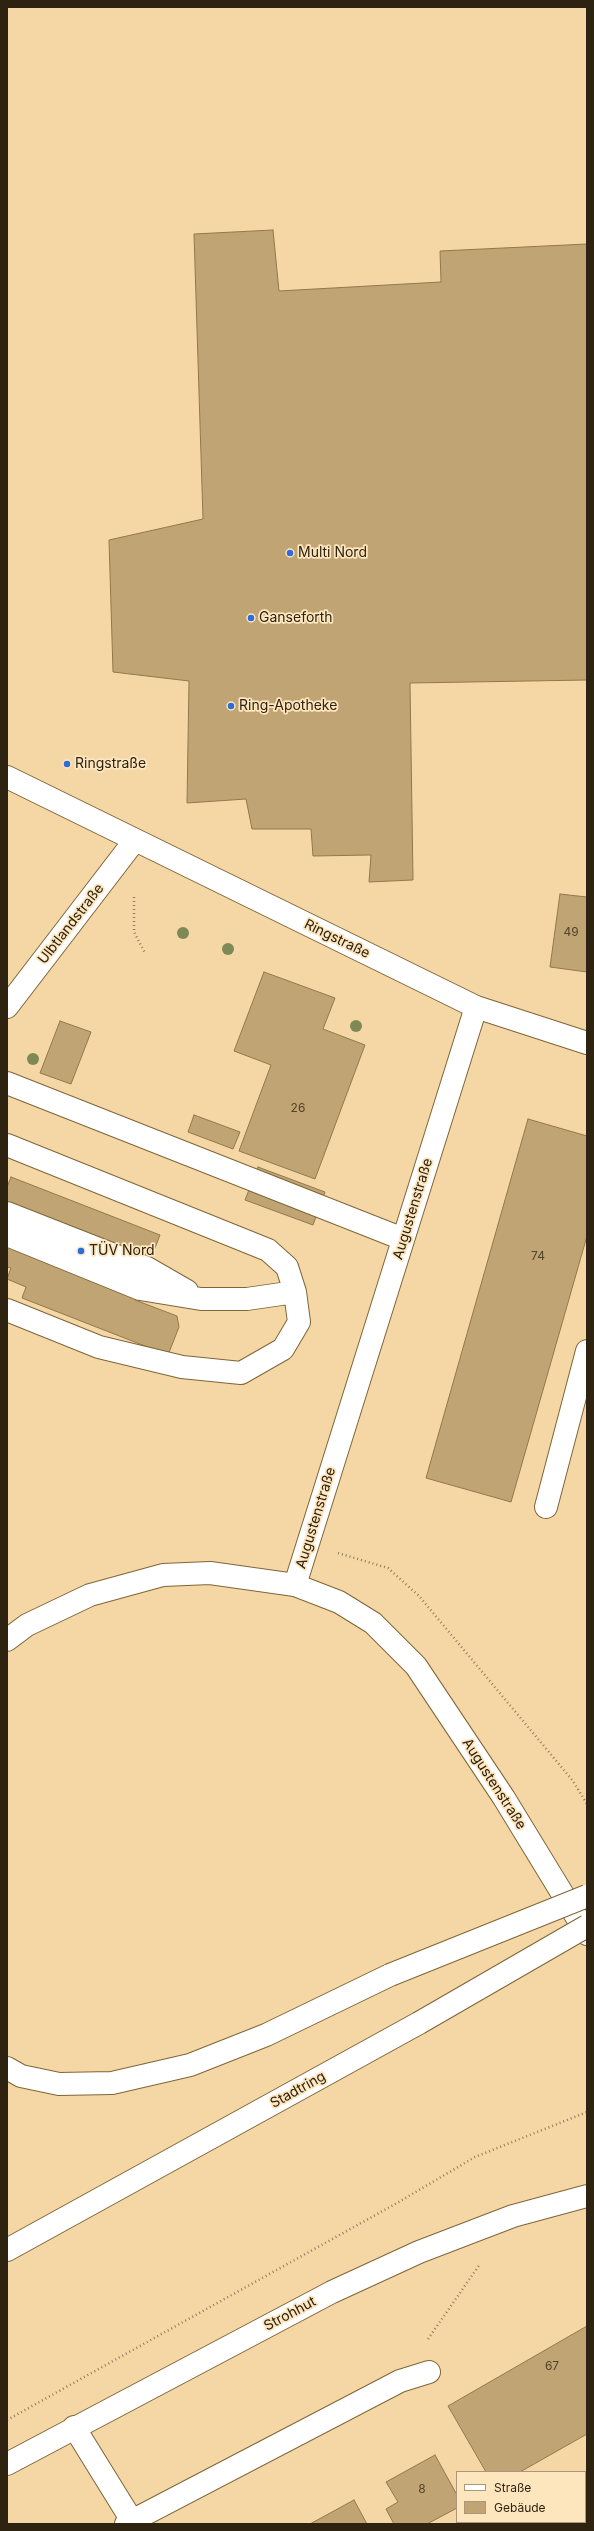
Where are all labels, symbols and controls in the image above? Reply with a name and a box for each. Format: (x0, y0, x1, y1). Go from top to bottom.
place label: Multi Nord (298, 545, 367, 561)
marker: Multi Nord (285, 548, 295, 558)
place label: Ganseforth (259, 610, 333, 626)
marker: Ganseforth (246, 613, 256, 623)
place label: Ring-Apotheke (239, 698, 337, 714)
marker: Ring-Apotheke (226, 701, 236, 711)
place label: Ringstraße (75, 756, 146, 772)
marker: Ringstraße (62, 759, 72, 769)
street label: Ulbtlandstraße (35, 881, 107, 967)
street label: Ringstraße (301, 916, 373, 962)
house number: 49 (563, 925, 579, 939)
house number: 26 (291, 1101, 305, 1115)
street label: Augustenstraße (390, 1156, 436, 1262)
place label: TÜV Nord (89, 1243, 155, 1259)
marker: TÜV Nord (76, 1246, 86, 1256)
house number: 74 (531, 1249, 545, 1263)
street label: Augustenstraße (293, 1465, 339, 1571)
street label: Augustenstraße (458, 1735, 530, 1833)
street label: Stadtring (267, 2068, 329, 2112)
street label: Strohhut (261, 2293, 319, 2335)
house number: 67 (545, 2359, 559, 2373)
legend (456, 2471, 586, 2523)
text: Straße (494, 2480, 531, 2495)
house number: 8 (418, 2482, 426, 2496)
text: Gebäude (494, 2500, 546, 2515)

